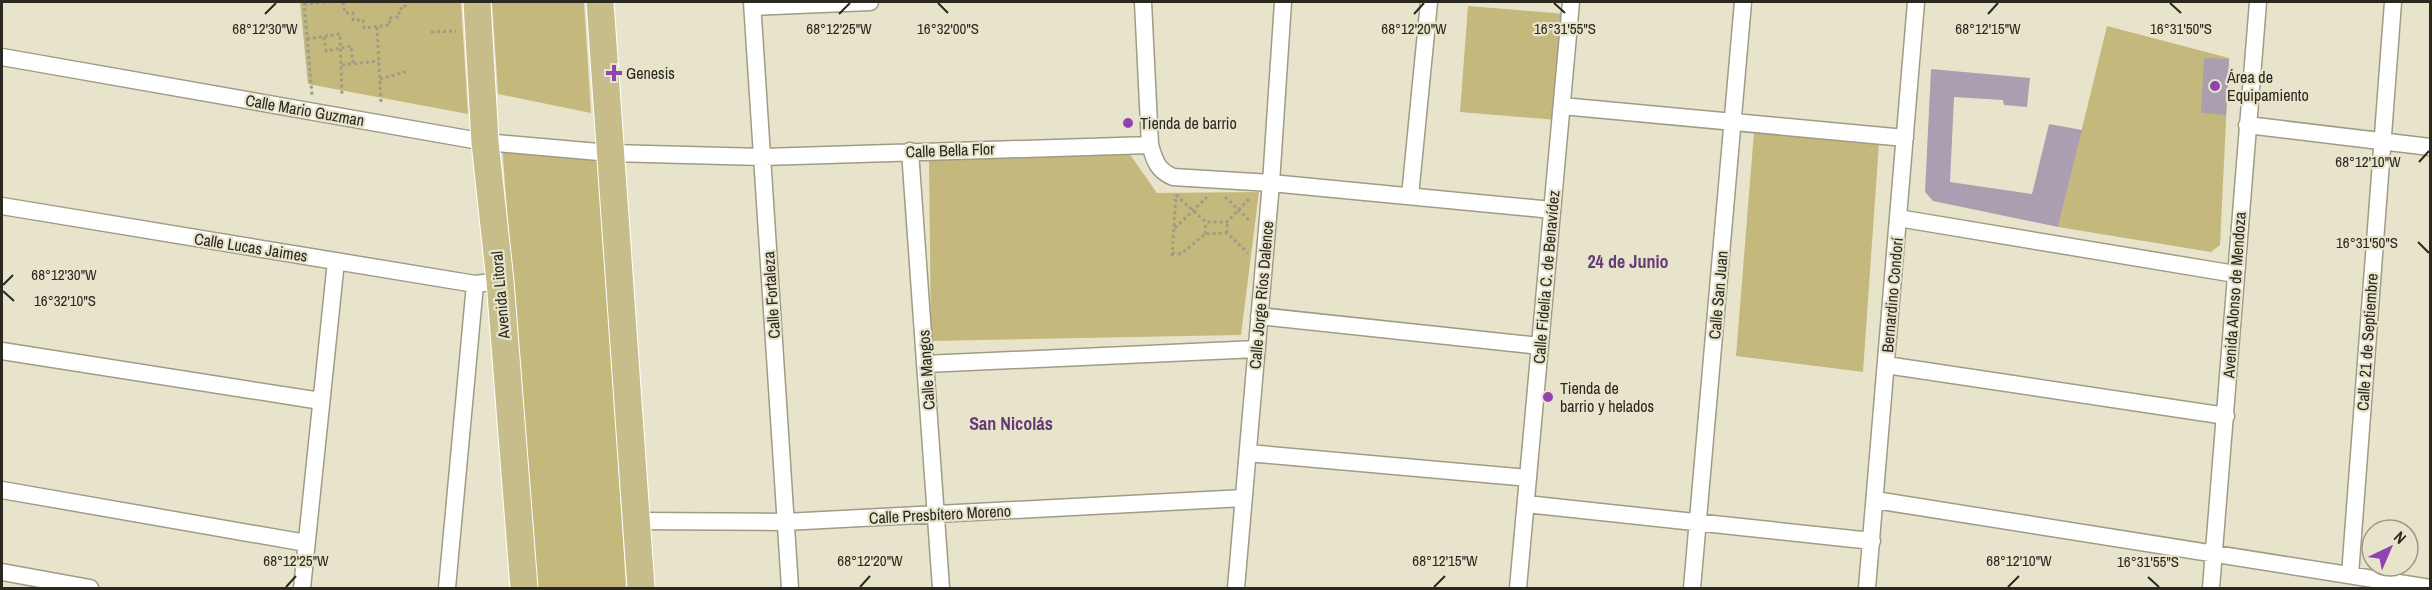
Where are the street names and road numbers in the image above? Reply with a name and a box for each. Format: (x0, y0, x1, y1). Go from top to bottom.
street label: Calle Mario Guzman (244, 89, 366, 131)
street label: Calle Bella Flor (905, 137, 995, 163)
street label: Calle Fidelia C. de Benavídez (1527, 189, 1565, 365)
street label: Avenida Alonso de Mendoza (2217, 210, 2251, 380)
street label: Calle Jorge Ríos Dalence (1244, 220, 1278, 370)
street label: Calle Lucas Jaimes (193, 227, 309, 267)
street label: Bernardino Condorí (1876, 236, 1908, 353)
street label: Avenida Litoral (485, 250, 515, 341)
street label: Calle Fortaleza (757, 250, 785, 339)
street label: Calle San Juan (1703, 250, 1733, 340)
street label: Calle 21 de Septiembre (2351, 272, 2383, 412)
street label: Calle Mangos (912, 329, 940, 411)
street label: Calle Presbítero Moreno (868, 499, 1012, 529)

